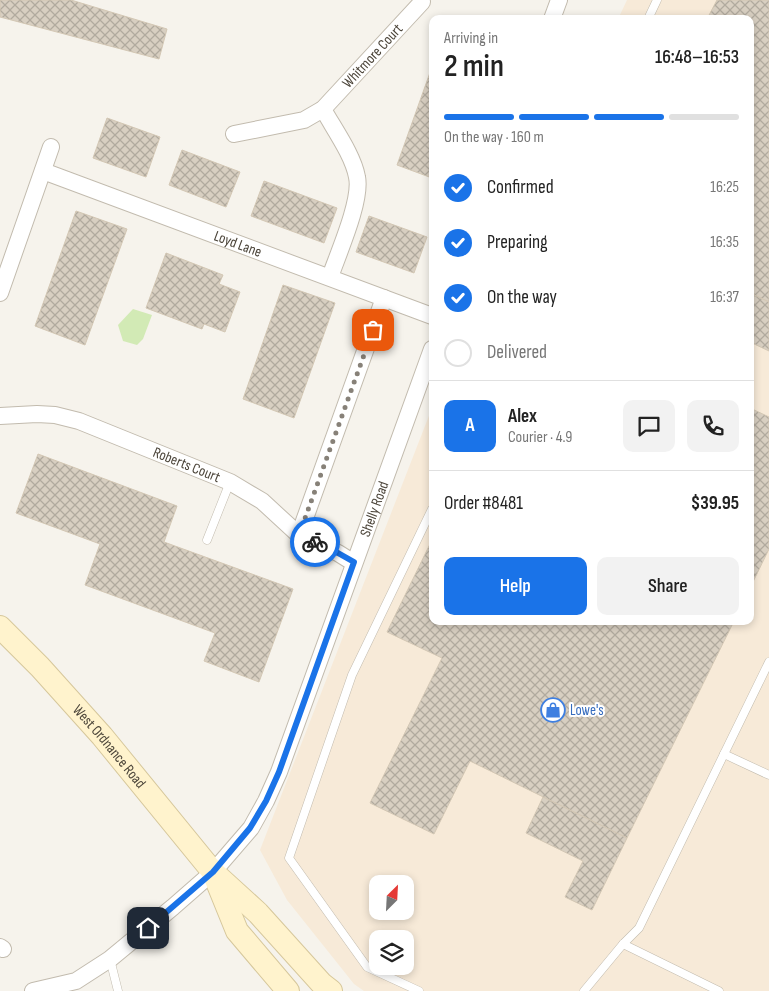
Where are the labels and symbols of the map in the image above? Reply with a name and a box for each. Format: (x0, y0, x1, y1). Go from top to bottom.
street label: Whitmore Court (338, 19, 407, 92)
street label: Loyd Lane (211, 226, 264, 261)
pin (352, 309, 394, 351)
street label: Roberts Court (150, 442, 223, 487)
street label: Shelly Road (355, 479, 393, 539)
courier (290, 517, 340, 567)
shop icon: Lowe's (540, 697, 566, 723)
street label: West Ordnance Road (69, 701, 150, 792)
place label: Lowe's (570, 701, 604, 720)
north arrow (369, 875, 414, 920)
pin (127, 907, 169, 949)

